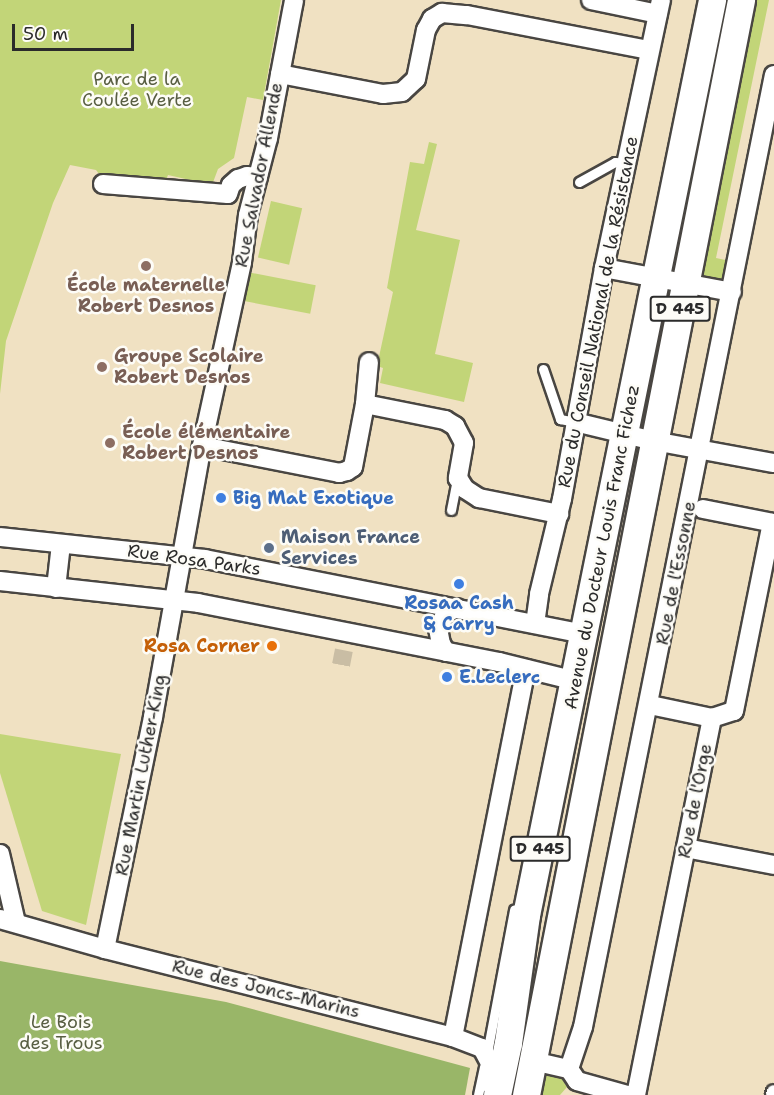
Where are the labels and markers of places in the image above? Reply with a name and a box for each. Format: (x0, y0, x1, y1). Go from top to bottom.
marker: École maternelle Robert Desnos (139, 259, 153, 273)
place label: École maternelle Robert Desnos (67, 275, 225, 318)
place label: Groupe Scolaire Robert Desnos (114, 346, 264, 388)
marker: Groupe Scolaire Robert Desnos (95, 360, 109, 374)
place label: École élémentaire Robert Desnos (122, 422, 290, 464)
marker: École élémentaire Robert Desnos (103, 436, 117, 450)
place label: Big Mat Exotique (233, 487, 394, 509)
marker: Big Mat Exotique (214, 491, 228, 505)
place label: Maison France Services (281, 527, 420, 570)
marker: Maison France Services (262, 541, 276, 555)
marker: Rosaa Cash & Carry (452, 577, 466, 591)
place label: Rosaa Cash & Carry (404, 593, 514, 636)
place label: Rosa Corner (144, 635, 260, 657)
marker: Rosa Corner (265, 639, 279, 653)
place label: E.Leclerc (459, 666, 540, 688)
marker: E.Leclerc (440, 670, 454, 684)

